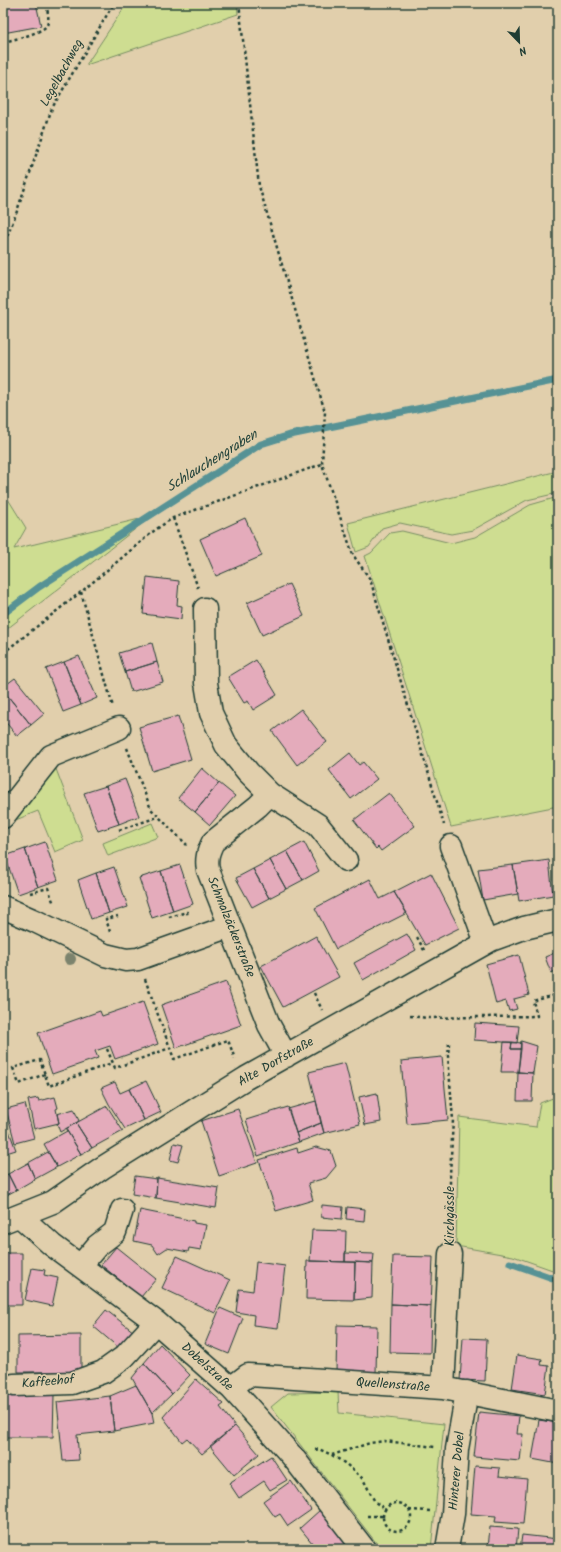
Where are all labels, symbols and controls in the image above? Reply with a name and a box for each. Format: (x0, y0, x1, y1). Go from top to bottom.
north arrow (499, 22, 539, 62)
street label: Legelbachweg (35, 35, 89, 111)
text: N (516, 41, 529, 60)
water label: Schlauchengraben (162, 423, 263, 498)
street label: Schmalzäckerstraße (201, 873, 261, 981)
street label: Alte Dorfstraße (234, 1032, 318, 1092)
street label: Kirchgässle (440, 1186, 461, 1246)
street label: Dobelstraße (176, 1338, 238, 1397)
street label: Kaffeehof (21, 1369, 76, 1395)
street label: Quellenstraße (355, 1372, 431, 1398)
street label: Hinterer Dobel (443, 1431, 471, 1511)

